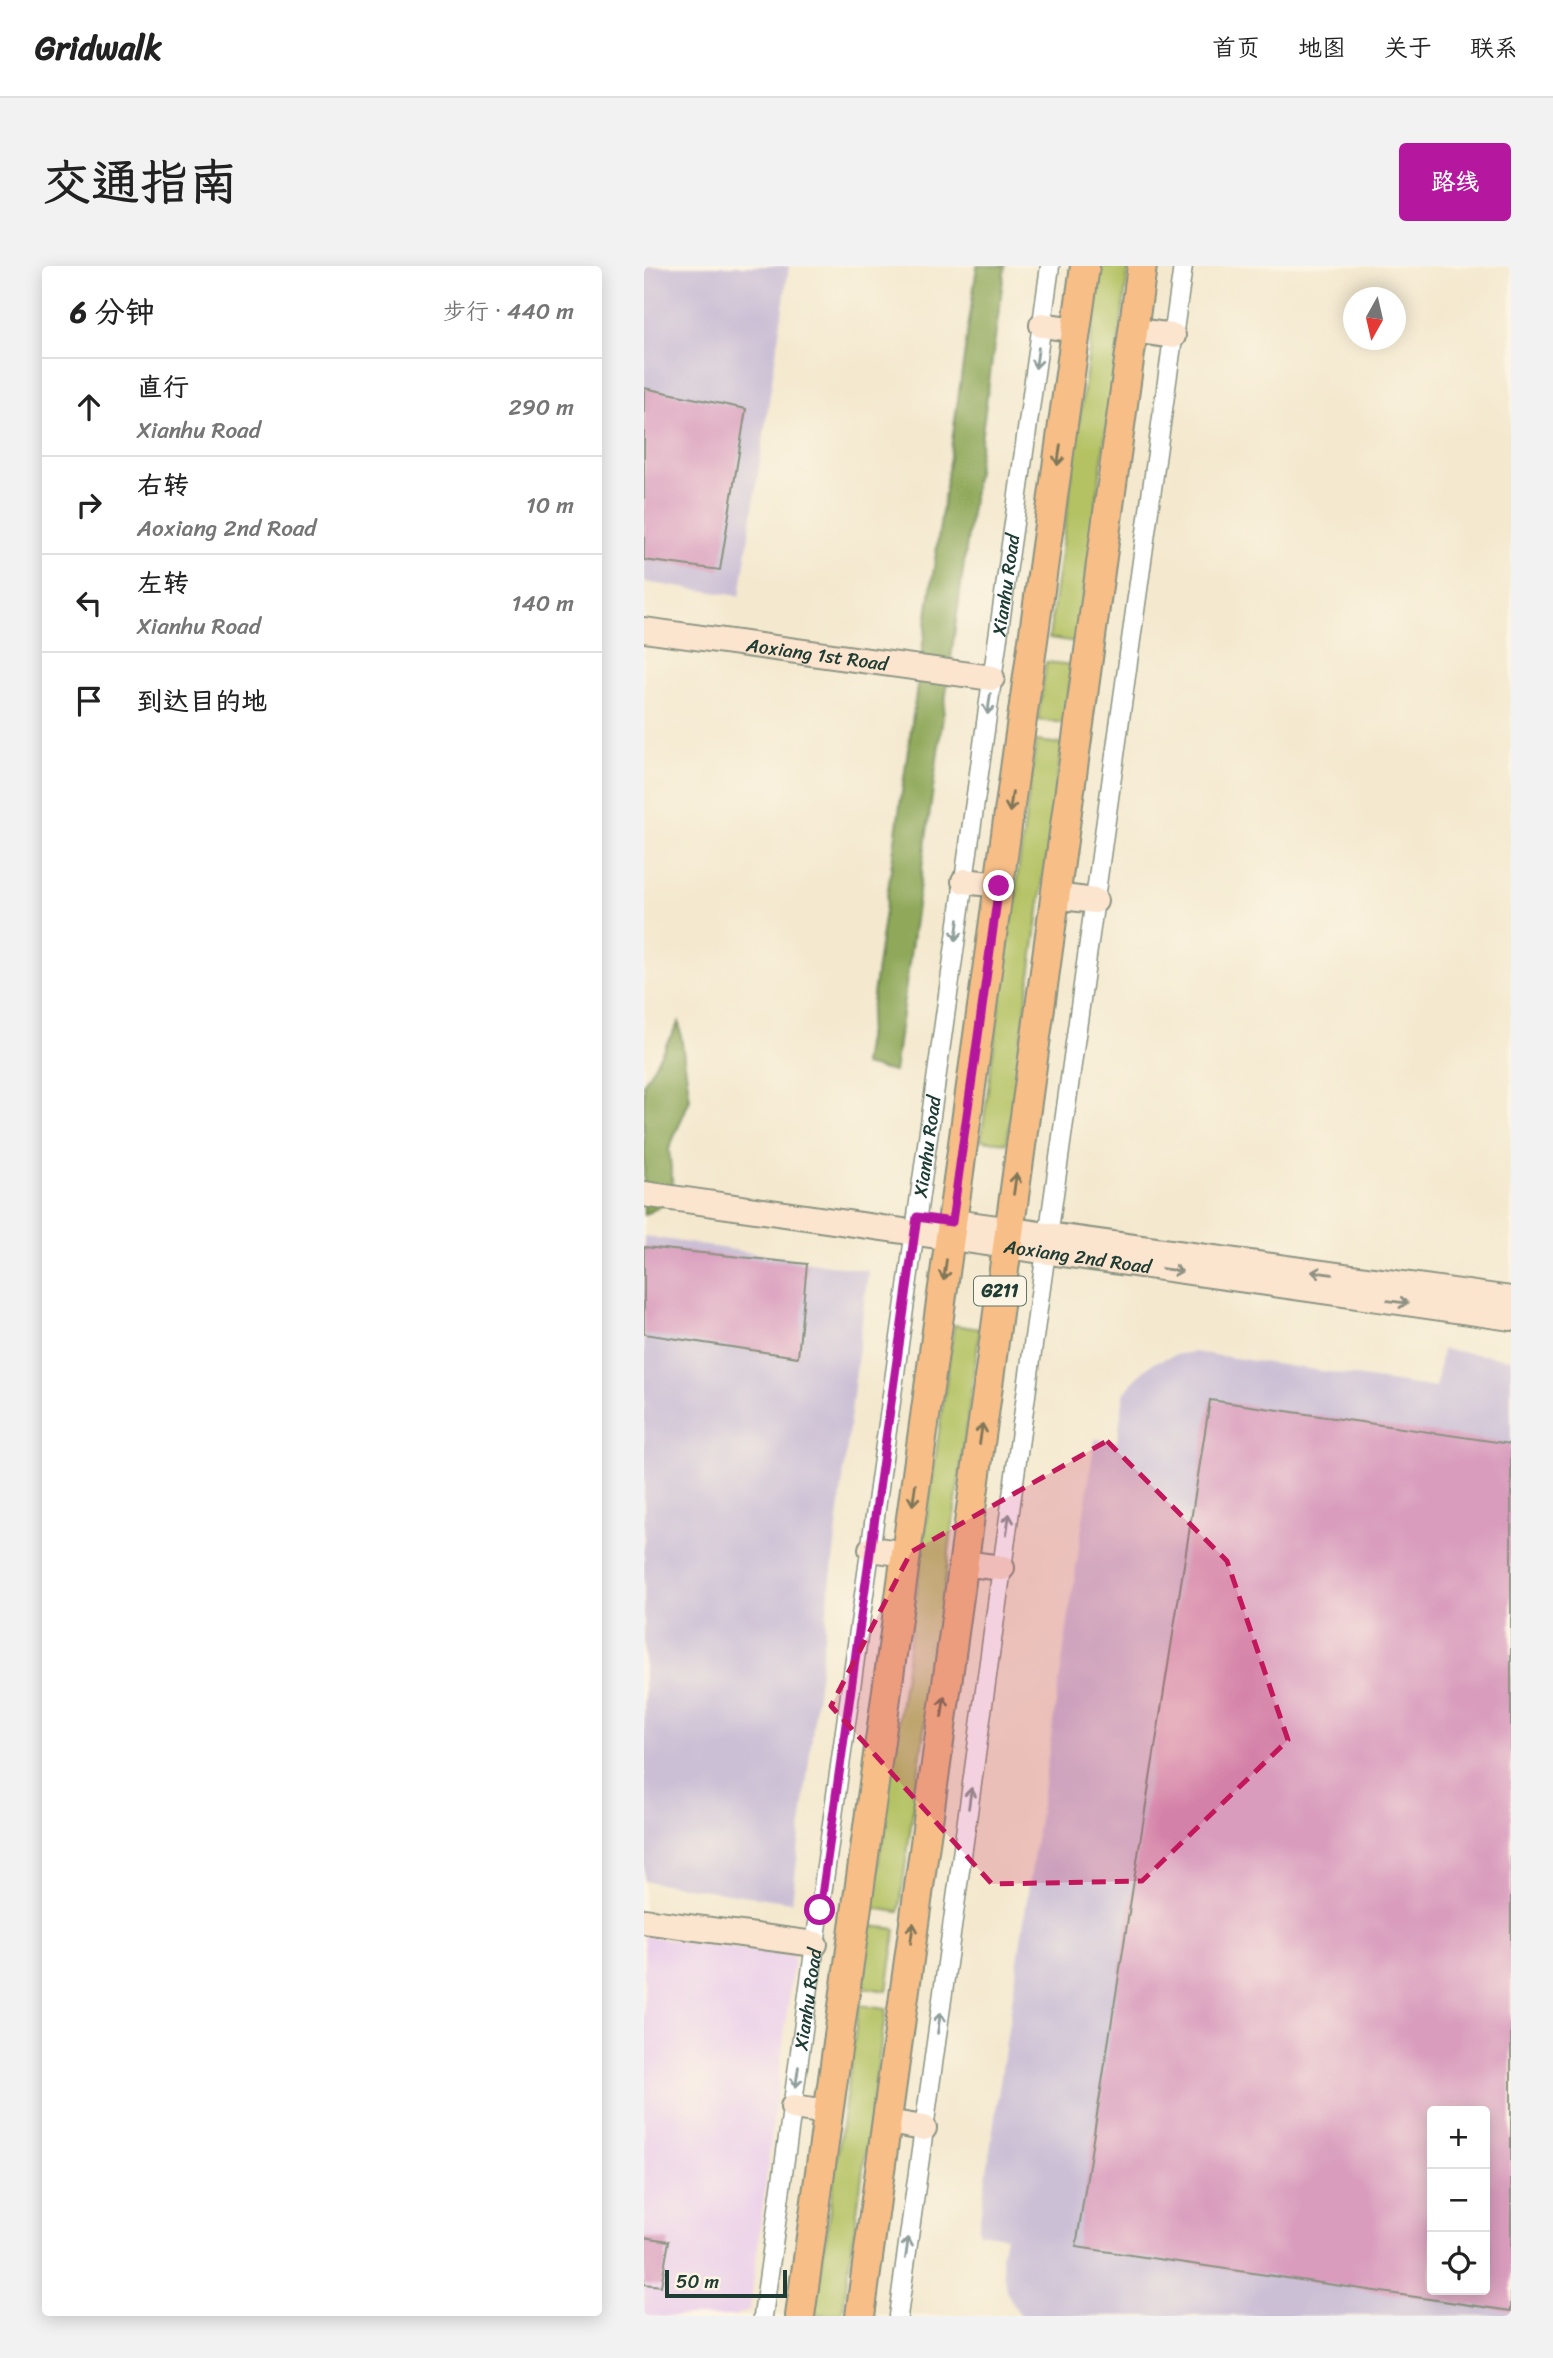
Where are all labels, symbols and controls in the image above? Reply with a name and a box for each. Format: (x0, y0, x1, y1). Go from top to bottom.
text: Gridwalk (35, 19, 162, 77)
text: 首页 (1212, 27, 1260, 69)
text: 地图 (1298, 27, 1346, 69)
text: 关于 (1384, 27, 1432, 69)
text: 联系 (1470, 27, 1518, 69)
text: 交通指南 (42, 139, 238, 226)
button: 路线 (1399, 143, 1511, 221)
text: 6 分钟 (70, 285, 155, 339)
north arrow (1343, 287, 1406, 350)
text: 步行 · 440 m (443, 291, 574, 332)
one-way arrow (1030, 346, 1043, 369)
text: 直行 (137, 364, 189, 410)
text: 290 m (508, 387, 574, 428)
icon: ahead (70, 388, 108, 426)
text: Xianhu Road (137, 410, 261, 451)
one-way arrow (1052, 443, 1065, 466)
text: 右转 (137, 462, 189, 508)
text: 10 m (526, 485, 574, 526)
icon: right (70, 486, 108, 524)
text: Aoxiang 2nd Road (137, 508, 317, 549)
street label: Xianhu Road (982, 530, 1029, 639)
text: 左转 (137, 560, 189, 606)
text: 140 m (512, 583, 574, 624)
icon: left (70, 584, 108, 622)
text: Xianhu Road (137, 606, 261, 647)
street label: Aoxiang 1st Road (744, 628, 892, 680)
text: 到达目的地 (137, 678, 267, 724)
icon: arrive (70, 682, 108, 720)
one-way arrow (982, 693, 995, 715)
one-way arrow (1004, 790, 1017, 812)
route end (983, 870, 1014, 901)
one-way arrow (950, 918, 963, 941)
street label: Xianhu Road (903, 1091, 950, 1200)
one-way arrow (1009, 1173, 1022, 1196)
street label: Aoxiang 2nd Road (1001, 1229, 1155, 1283)
one-way arrow (939, 1258, 952, 1280)
one-way arrow (1161, 1264, 1183, 1277)
one-way arrow (1311, 1266, 1334, 1279)
road number: G211 (974, 1276, 1026, 1306)
one-way arrow (1386, 1295, 1409, 1308)
one-way arrow (975, 1423, 988, 1445)
one-way arrow (907, 1483, 920, 1506)
one-way arrow (1002, 1513, 1015, 1536)
one-way arrow (937, 1697, 950, 1719)
one-way arrow (964, 1787, 977, 1810)
route start (804, 1894, 835, 1925)
one-way arrow (906, 1922, 919, 1945)
street label: Xianhu Road (784, 1944, 831, 2053)
one-way arrow (932, 2012, 945, 2035)
one-way arrow (790, 2065, 803, 2088)
map controls (1427, 2106, 1490, 2295)
button: + (1427, 2106, 1490, 2169)
button: − (1427, 2169, 1490, 2232)
button: locate (1427, 2232, 1490, 2295)
one-way arrow (901, 2238, 914, 2260)
text: 50 m (676, 2265, 719, 2298)
scale bar (665, 2267, 788, 2299)

